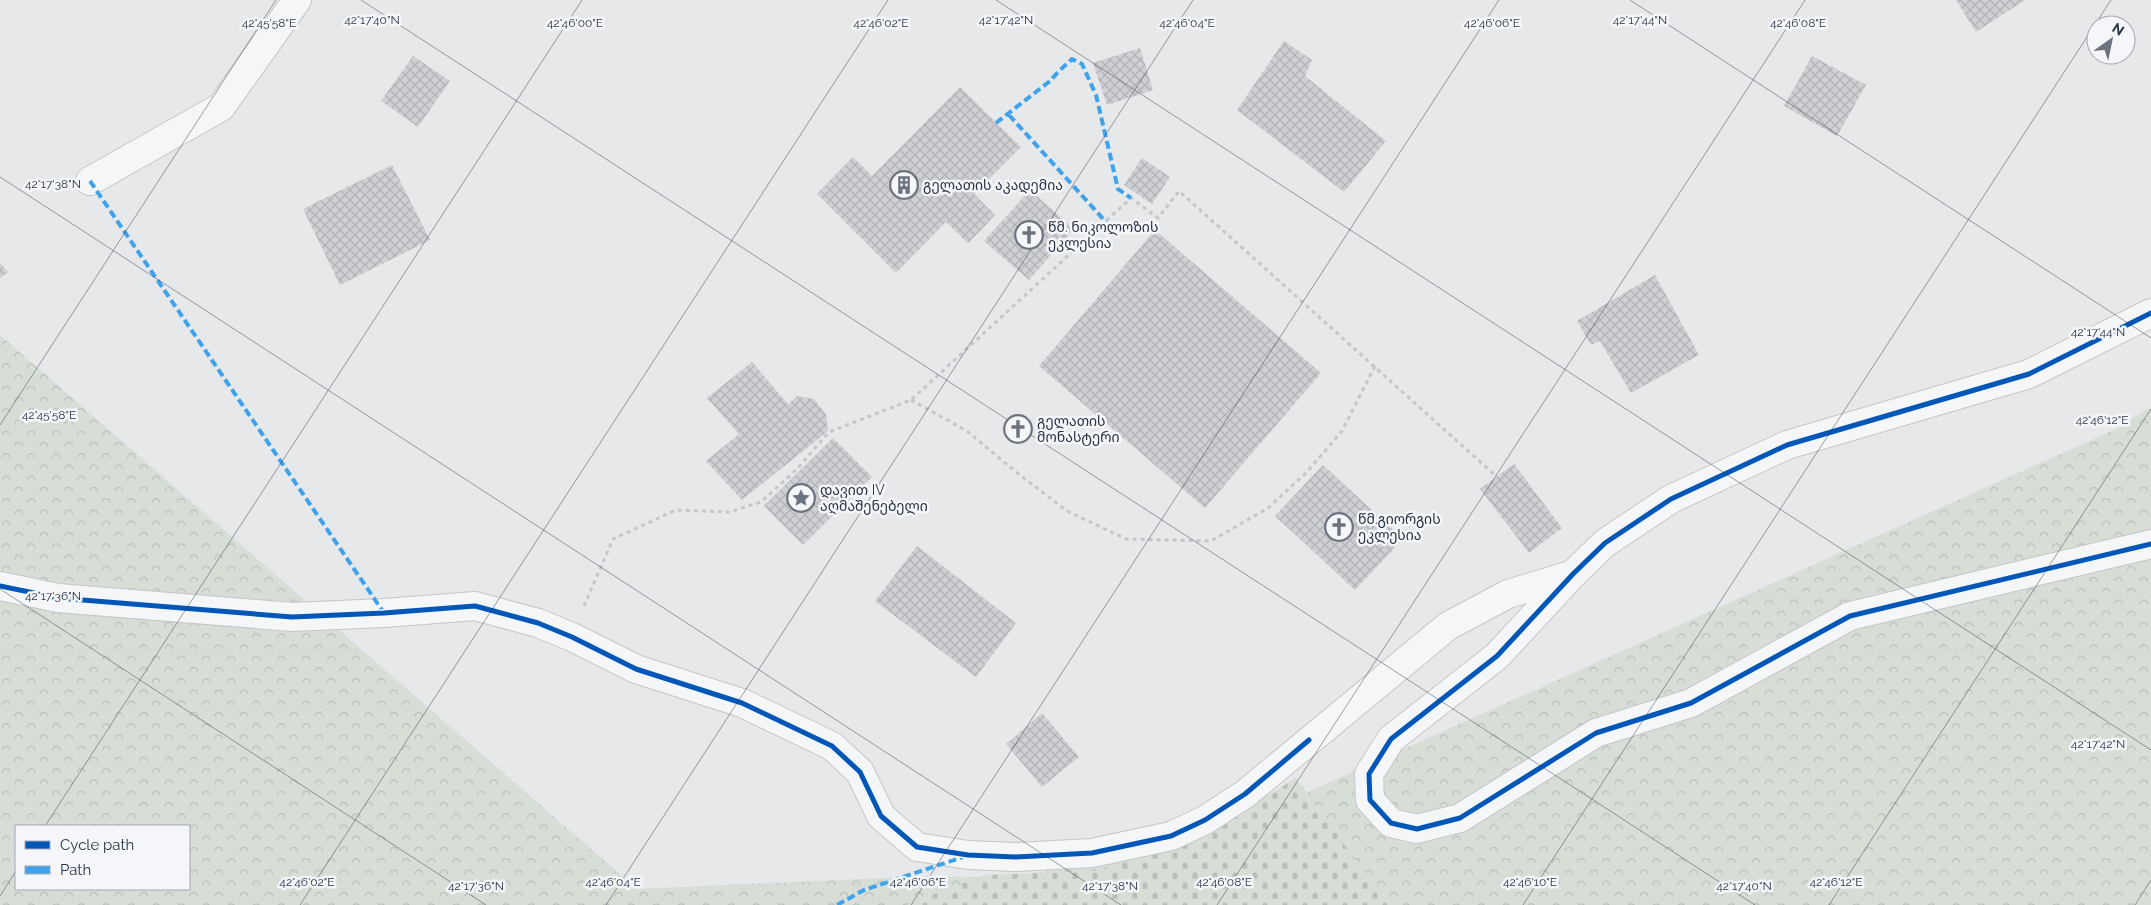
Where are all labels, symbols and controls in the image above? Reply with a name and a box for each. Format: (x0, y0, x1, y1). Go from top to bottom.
text: 42°17'40"N (344, 13, 400, 27)
text: 42°17'42"N (979, 13, 1033, 27)
text: 42°17'44"N (1613, 13, 1667, 27)
north arrow (2086, 15, 2136, 65)
text: 42°45'58"E (242, 16, 296, 30)
text: 42°46'00"E (547, 16, 603, 30)
text: 42°46'02"E (853, 16, 909, 30)
text: 42°46'04"E (1159, 16, 1215, 30)
text: 42°46'06"E (1464, 16, 1520, 30)
text: 42°46'08"E (1770, 16, 1826, 30)
text: N (2109, 19, 2127, 39)
building icon: გელათის აკადემია (889, 170, 919, 200)
text: 42°17'38"N (25, 177, 81, 191)
place label: გელათის აკადემია (923, 177, 1063, 194)
place label: წმ. ნიკოლოზის ეკლესია (1048, 219, 1158, 252)
church icon: წმ. ნიკოლოზის ეკლესია (1014, 220, 1044, 250)
text: 42°17'44"N (2071, 325, 2125, 339)
text: 42°45'58"E (22, 408, 76, 422)
place label: გელათის მონასტერი (1037, 413, 1120, 446)
text: 42°46'12"E (2075, 413, 2129, 427)
church icon: გელათის მონასტერი (1003, 414, 1033, 444)
place label: დავით IV აღმაშენებელი (820, 482, 928, 515)
place icon: დავით IV აღმაშენებელი (786, 483, 816, 513)
place label: წმ.გიორგის ეკლესია (1358, 511, 1441, 544)
church icon: წმ.გიორგის ეკლესია (1324, 512, 1354, 542)
text: 42°17'36"N (25, 589, 81, 603)
text: 42°17'42"N (2071, 737, 2125, 751)
legend (15, 825, 190, 890)
text: Cycle path (60, 836, 134, 854)
text: Path (60, 861, 91, 879)
text: 42°46'02"E (279, 875, 335, 889)
text: 42°46'04"E (585, 875, 641, 889)
text: 42°46'06"E (890, 875, 946, 889)
text: 42°46'08"E (1196, 875, 1252, 889)
text: 42°46'10"E (1503, 875, 1557, 889)
text: 42°46'12"E (1809, 875, 1863, 889)
text: 42°17'36"N (448, 879, 504, 893)
text: 42°17'38"N (1082, 879, 1138, 893)
text: 42°17'40"N (1716, 879, 1772, 893)

